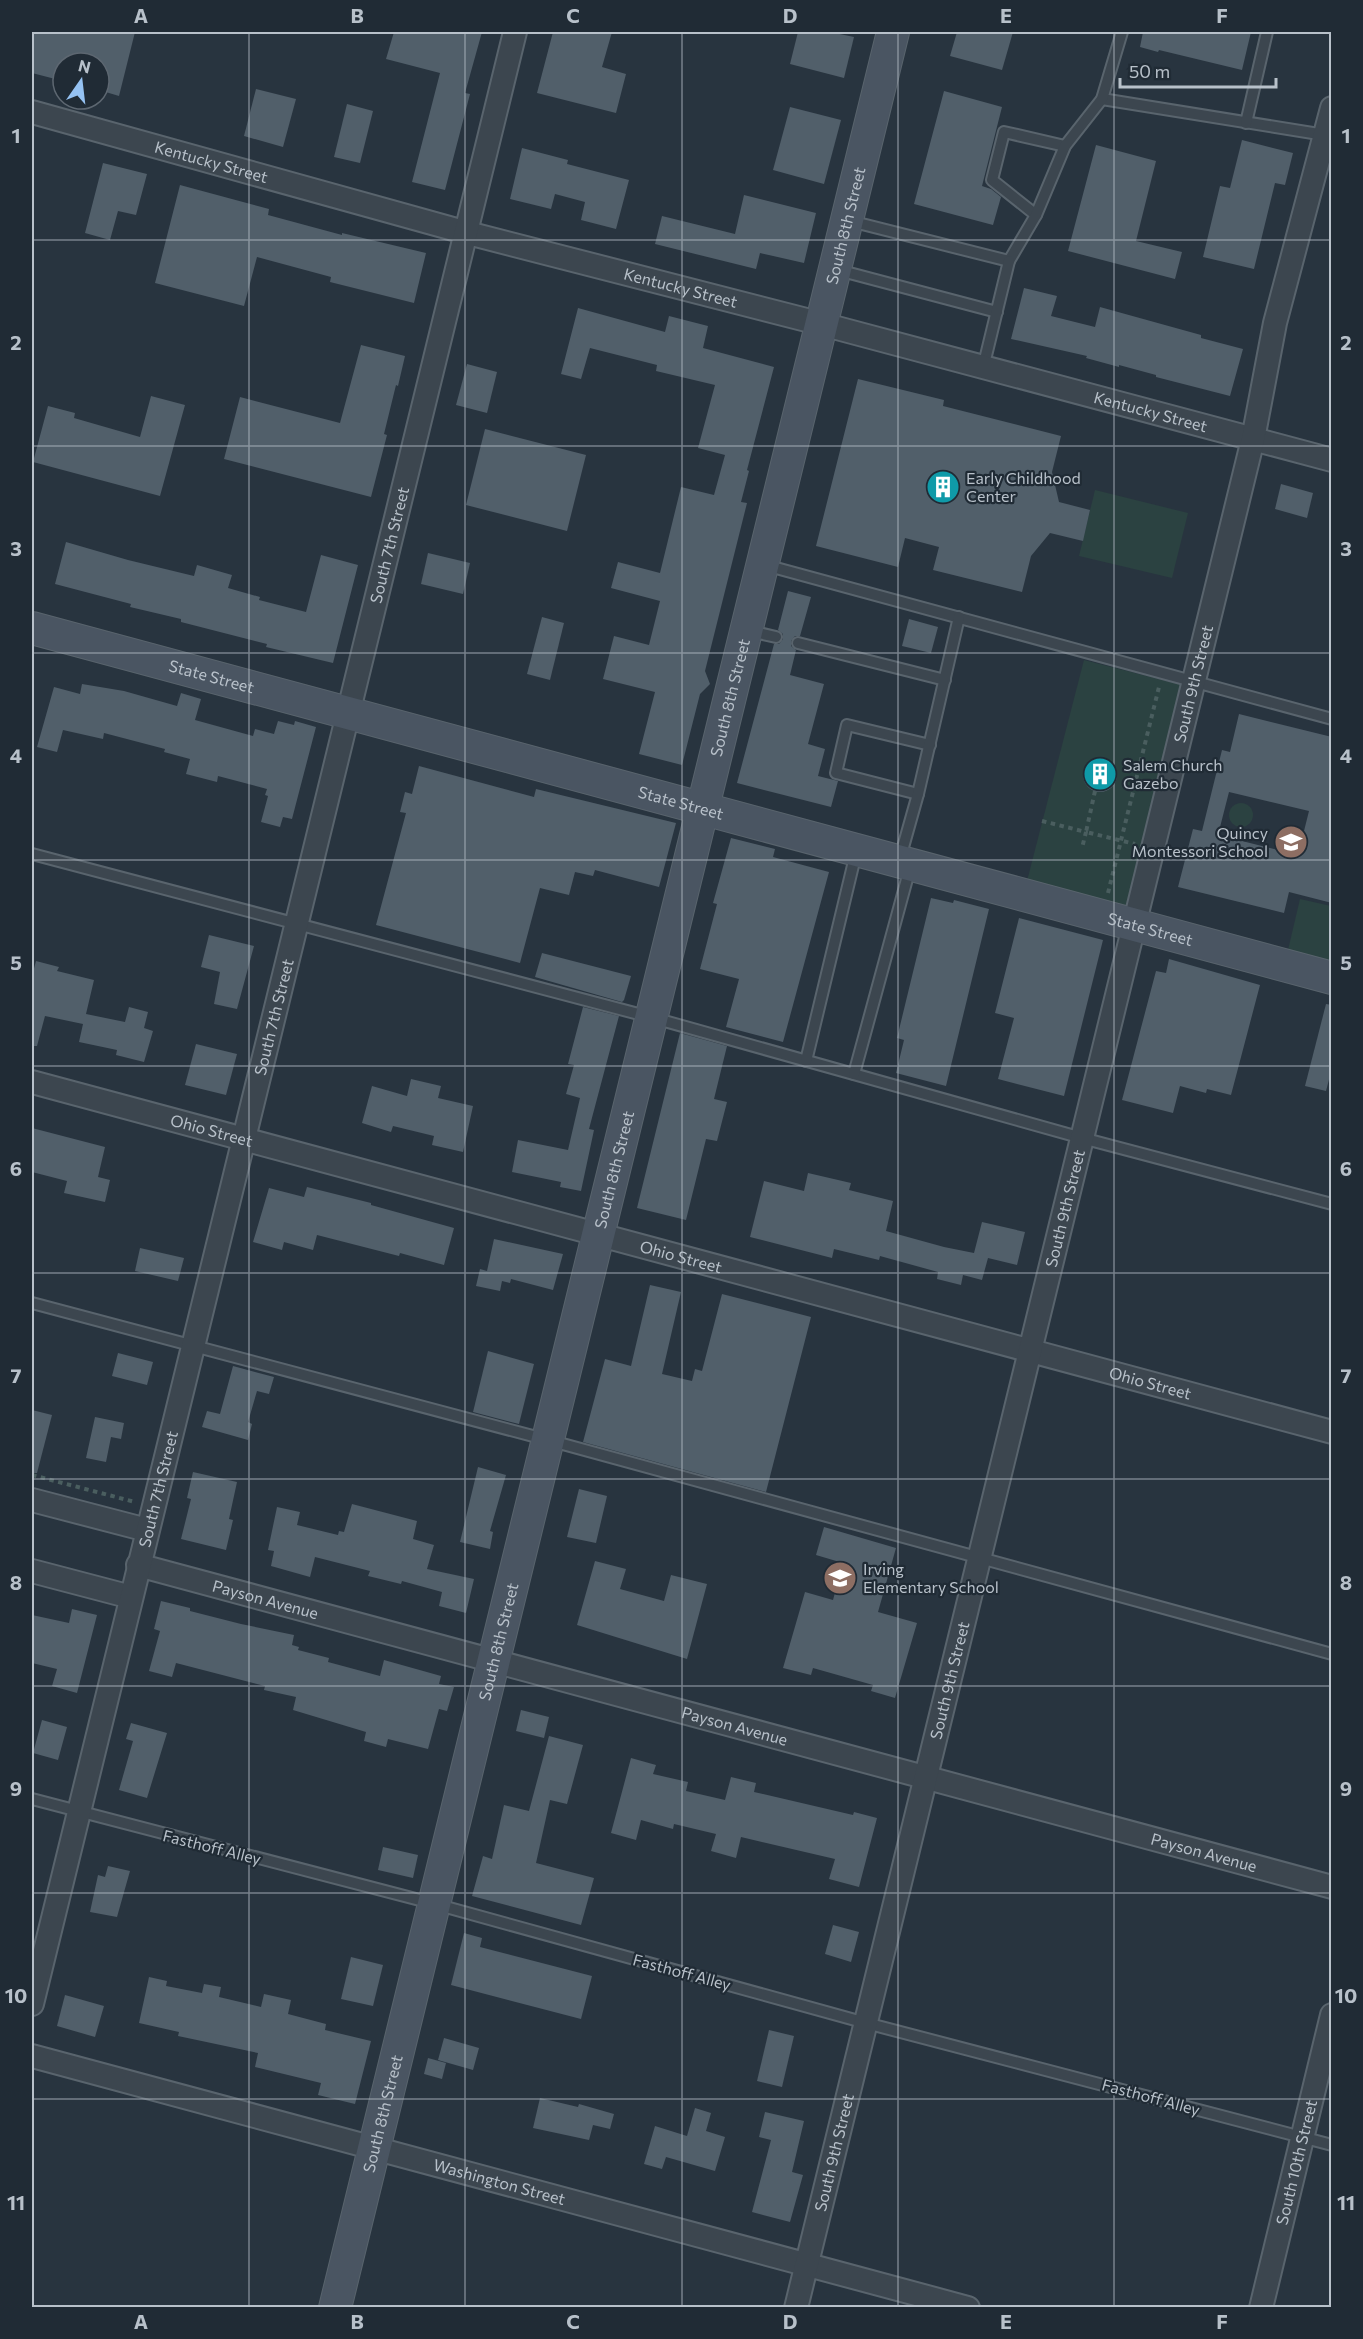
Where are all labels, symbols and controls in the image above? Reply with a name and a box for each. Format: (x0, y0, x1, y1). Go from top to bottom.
text: A (134, 3, 148, 27)
text: B (350, 3, 364, 27)
text: C (566, 3, 580, 27)
text: D (783, 3, 797, 27)
text: E (1000, 3, 1012, 27)
text: F (1216, 3, 1228, 27)
north arrow (51, 51, 111, 111)
scale bar (1120, 51, 1276, 89)
text: N (77, 55, 93, 77)
text: 50 m (1129, 60, 1170, 82)
text: 1 (11, 123, 21, 147)
text: 1 (1341, 123, 1351, 147)
street label: Kentucky Street (153, 137, 270, 186)
street label: South 8th Street (821, 164, 869, 286)
street label: Kentucky Street (622, 263, 740, 311)
text: 2 (10, 330, 22, 354)
text: 2 (1340, 330, 1352, 354)
street label: Kentucky Street (1092, 387, 1210, 435)
place label: Early Childhood Center (966, 468, 1081, 505)
building icon: Early Childhood Center (925, 469, 961, 505)
street label: South 7th Street (365, 484, 412, 605)
text: 3 (10, 536, 22, 560)
text: 3 (1340, 536, 1352, 560)
street label: South 9th Street (1169, 623, 1216, 745)
street label: South 8th Street (706, 636, 753, 758)
street label: State Street (167, 655, 257, 697)
text: 4 (10, 743, 22, 767)
text: 4 (1340, 743, 1352, 767)
place label: Salem Church Gazebo (1123, 755, 1223, 792)
building icon: Salem Church Gazebo (1082, 756, 1118, 792)
street label: State Street (636, 782, 726, 823)
place label: Quincy Montessori School (1132, 823, 1268, 860)
school or university icon: Quincy Montessori School (1273, 824, 1309, 860)
street label: State Street (1106, 908, 1195, 949)
text: 5 (10, 950, 22, 974)
text: 5 (1340, 950, 1352, 974)
street label: South 7th Street (250, 956, 297, 1077)
street label: South 8th Street (590, 1108, 637, 1230)
street label: Ohio Street (169, 1110, 255, 1150)
street label: South 9th Street (1041, 1147, 1088, 1269)
text: 6 (10, 1156, 22, 1180)
text: 6 (1340, 1156, 1352, 1180)
street label: Ohio Street (638, 1236, 725, 1276)
street label: Ohio Street (1107, 1362, 1194, 1403)
text: 7 (11, 1363, 22, 1387)
text: 7 (1341, 1363, 1352, 1387)
street label: South 7th Street (134, 1429, 181, 1549)
place label: Irving Elementary School (863, 1559, 999, 1596)
school or university icon: Irving Elementary School (822, 1560, 858, 1596)
text: 8 (10, 1570, 22, 1594)
text: 8 (1340, 1570, 1352, 1594)
street label: Payson Avenue (211, 1576, 321, 1622)
street label: South 8th Street (474, 1580, 522, 1702)
street label: South 9th Street (925, 1619, 973, 1741)
street label: Payson Avenue (680, 1702, 790, 1749)
text: 9 (10, 1776, 22, 1800)
text: 9 (1340, 1776, 1352, 1800)
street label: Fasthoff Alley (161, 1825, 263, 1868)
street label: Payson Avenue (1149, 1829, 1259, 1875)
street label: Fasthoff Alley (631, 1949, 733, 1994)
text: 10 (5, 1983, 27, 2007)
text: 10 (1335, 1983, 1357, 2007)
street label: South 8th Street (359, 2052, 406, 2174)
street label: Fasthoff Alley (1100, 2074, 1202, 2119)
street label: South 9th Street (810, 2091, 857, 2213)
street label: South 10th Street (1272, 2097, 1320, 2227)
street label: Washington Street (431, 2155, 568, 2208)
text: 11 (7, 2190, 25, 2214)
text: 11 (1337, 2190, 1355, 2214)
text: A (134, 2309, 148, 2333)
text: B (350, 2309, 364, 2333)
text: C (566, 2309, 580, 2333)
text: D (783, 2309, 797, 2333)
text: E (1000, 2309, 1012, 2333)
text: F (1216, 2309, 1228, 2333)

